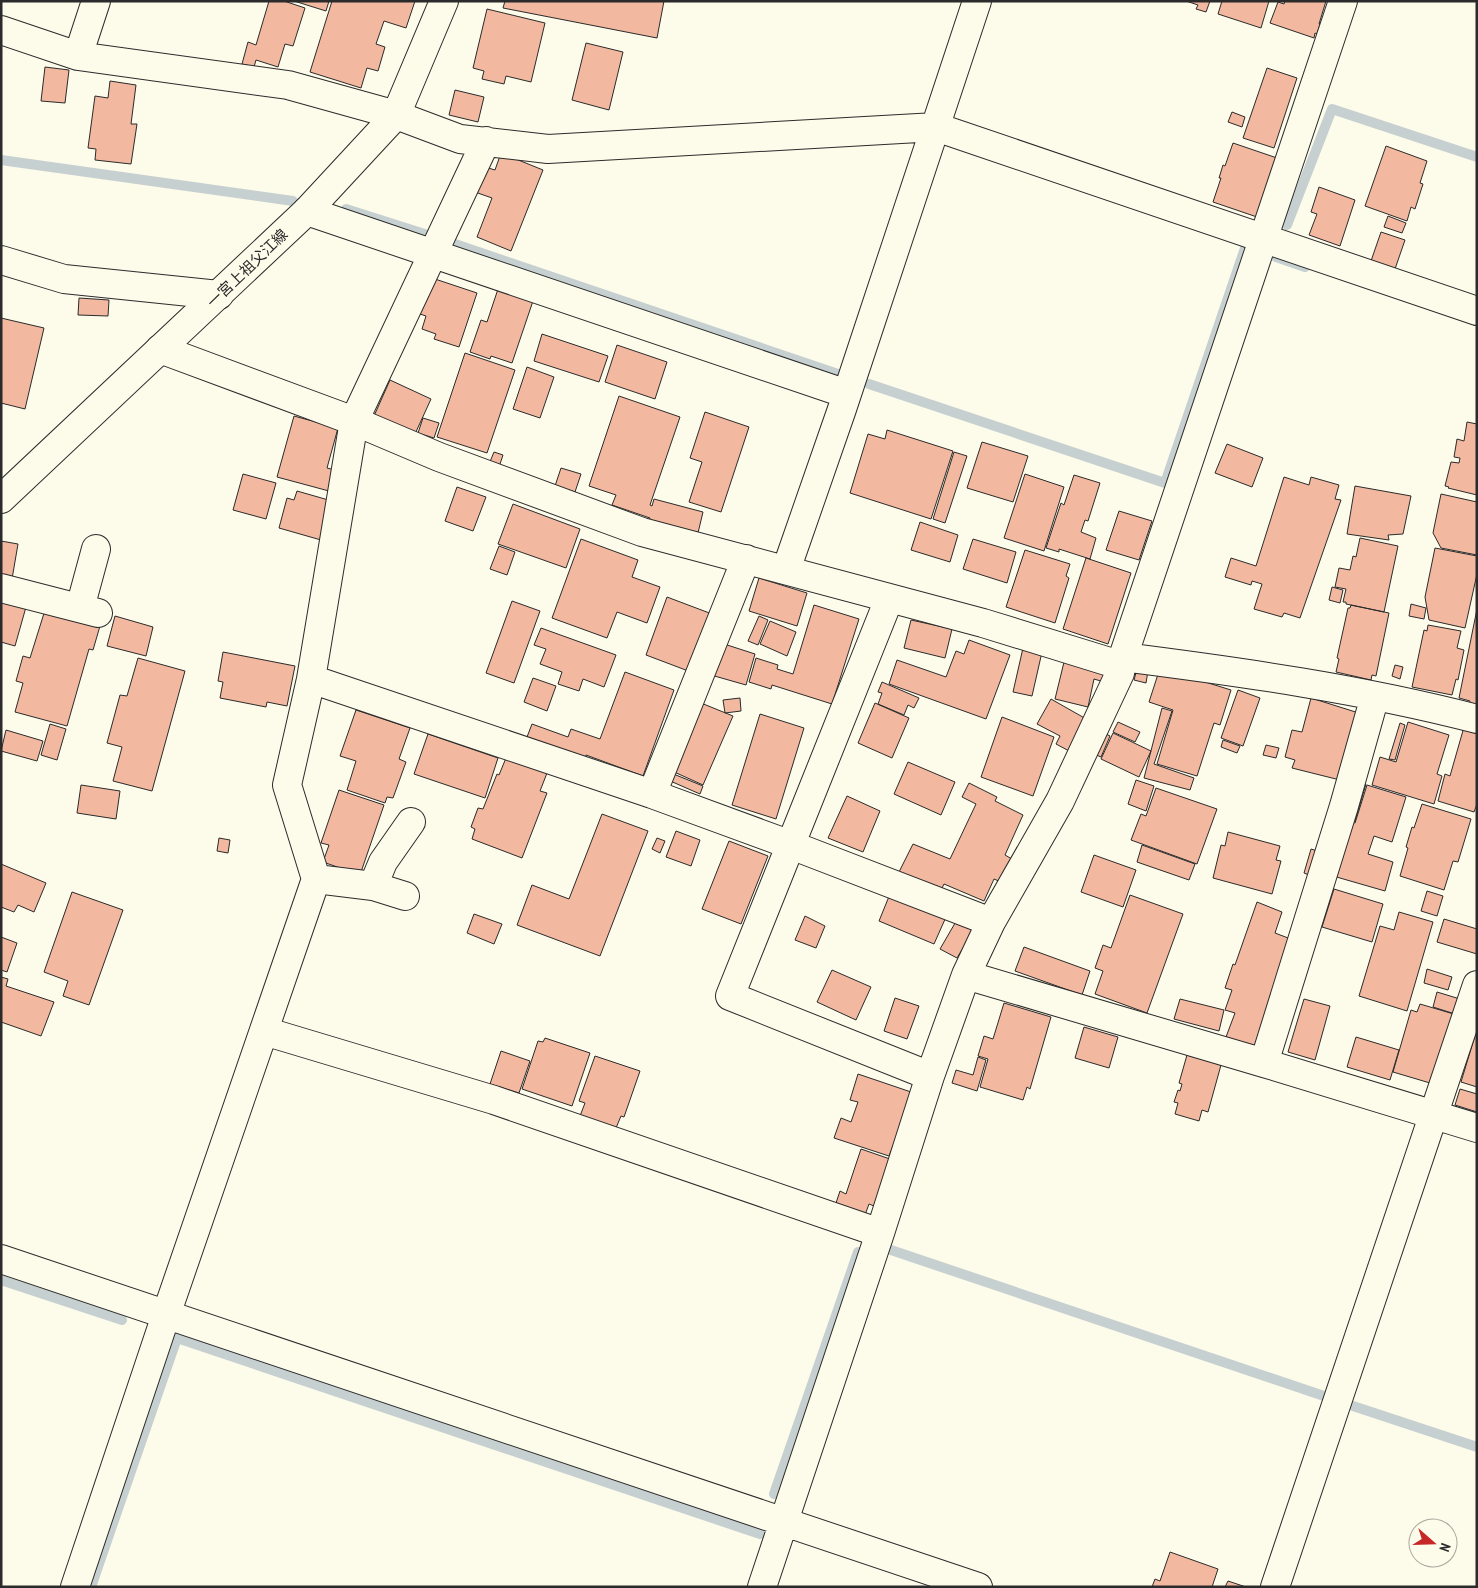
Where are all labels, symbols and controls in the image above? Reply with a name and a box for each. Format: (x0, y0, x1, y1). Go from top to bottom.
street label: 一宮上祖父江線 (203, 225, 291, 311)
north arrow (1408, 1518, 1458, 1568)
text: N (1435, 1541, 1455, 1554)

